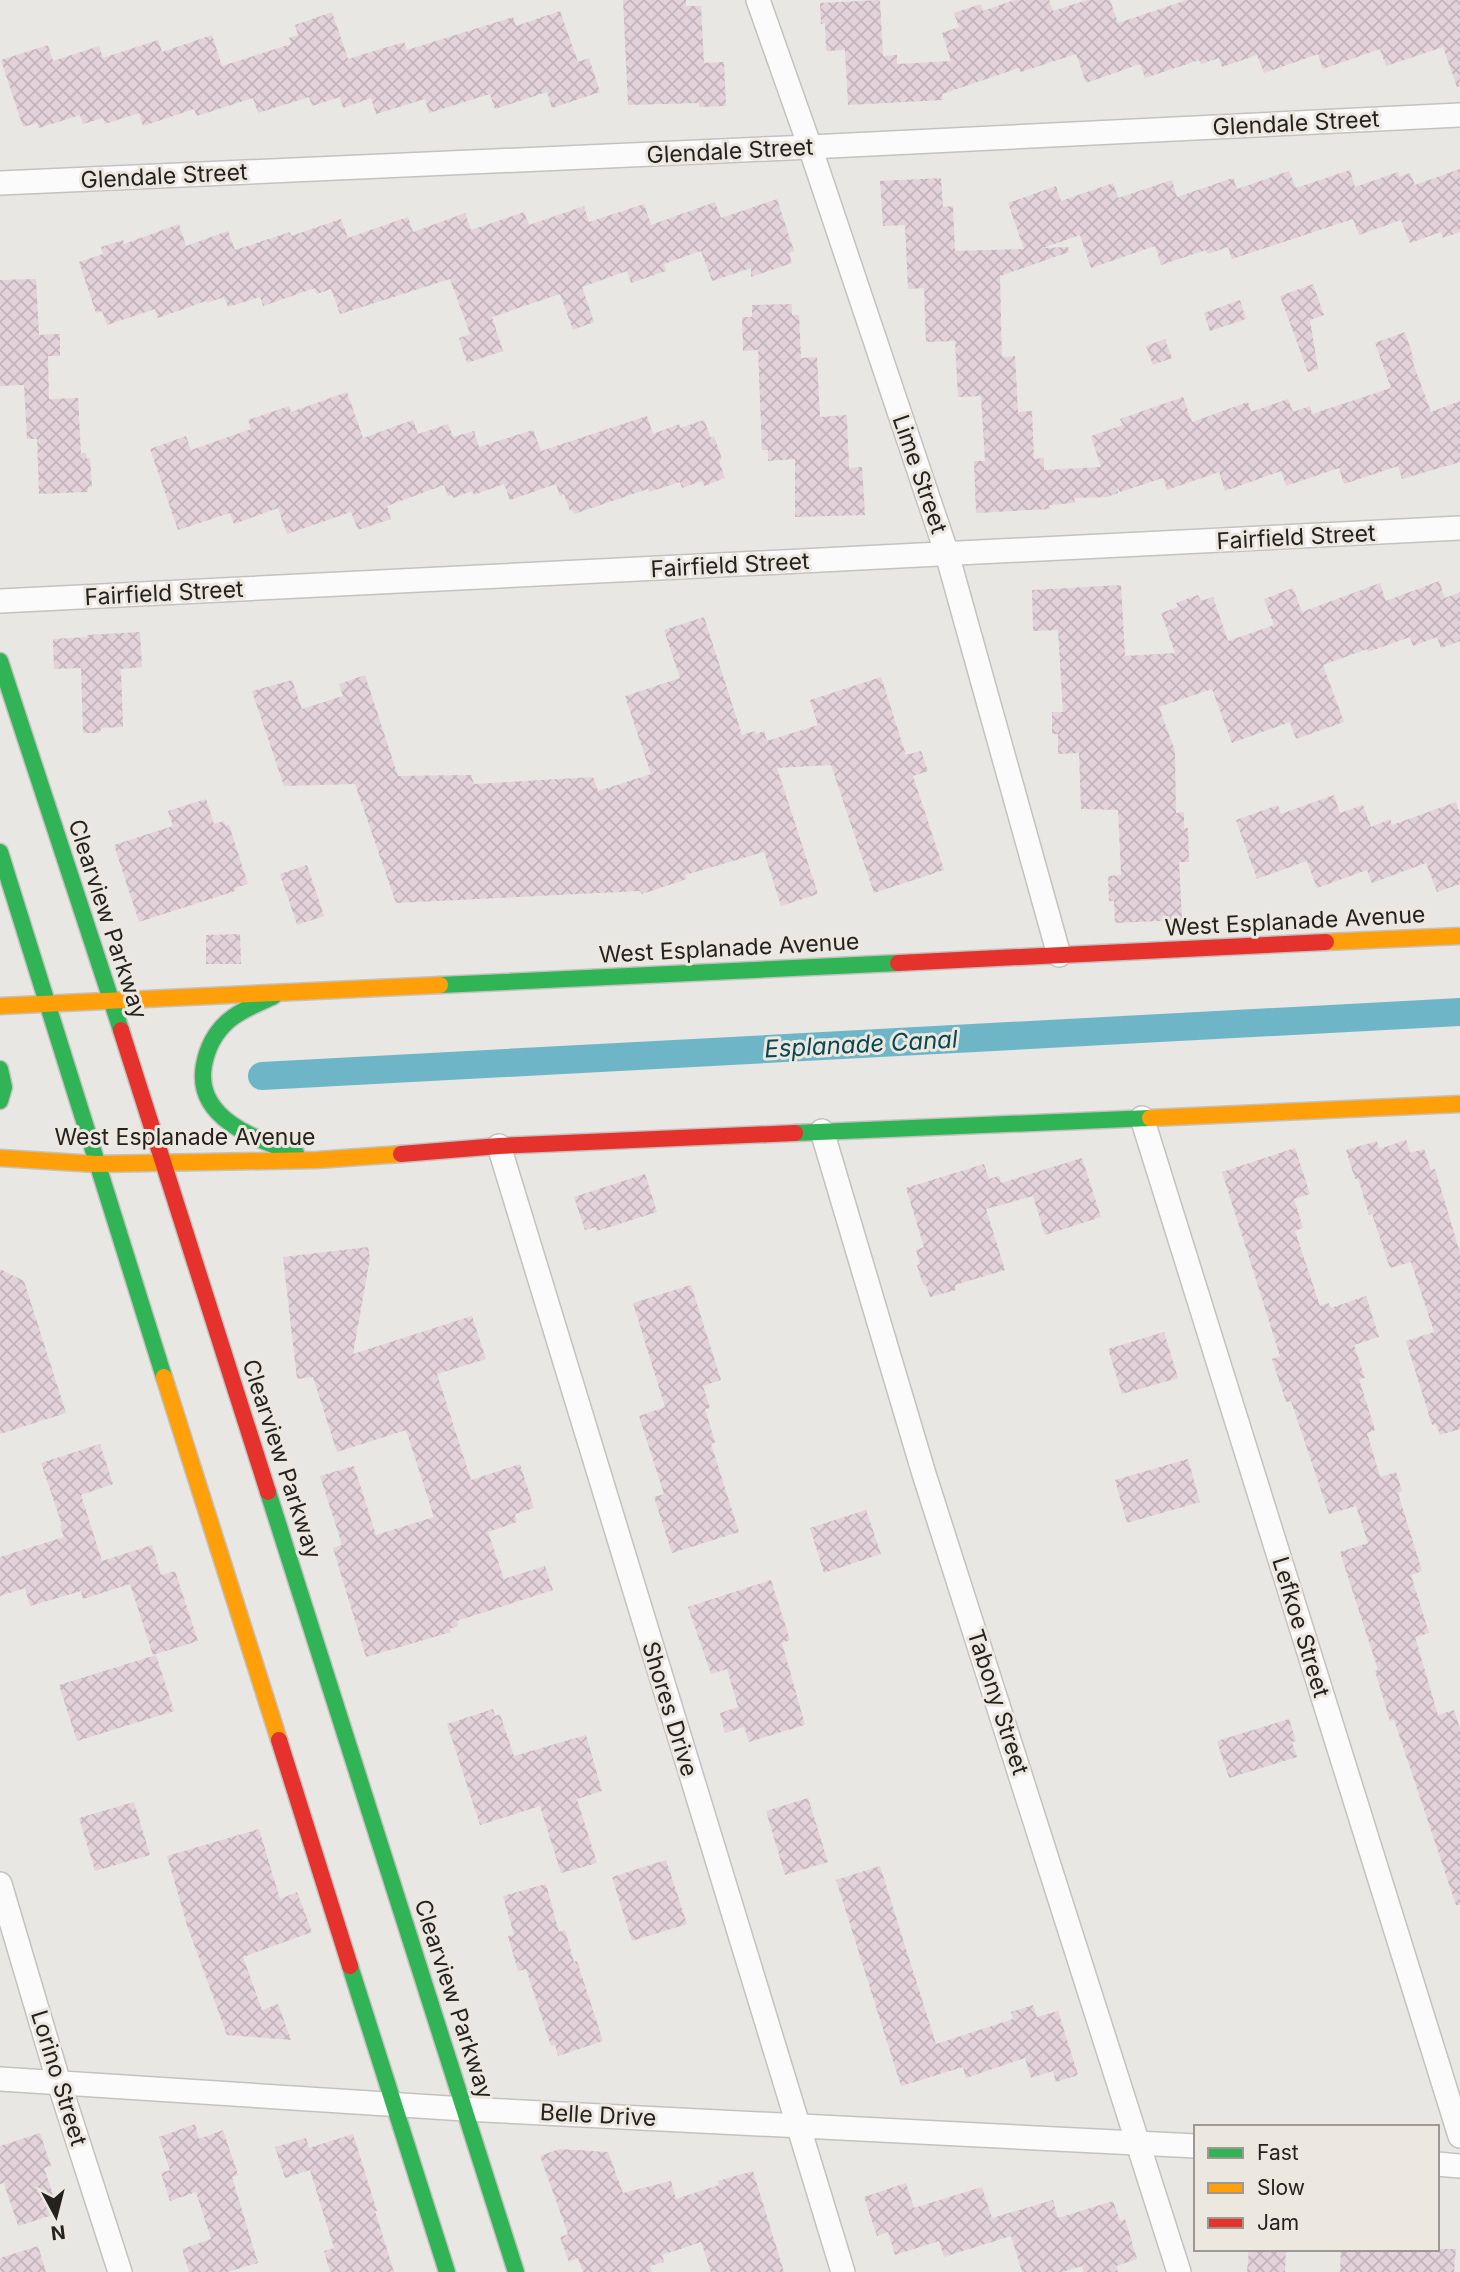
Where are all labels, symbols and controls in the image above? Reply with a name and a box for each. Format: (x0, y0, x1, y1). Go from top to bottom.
street label: Glendale Street (1212, 105, 1381, 141)
street label: Glendale Street (646, 133, 815, 169)
street label: Glendale Street (80, 158, 249, 194)
street label: Lime Street (887, 411, 953, 537)
street label: Fairfield Street (1216, 519, 1377, 555)
street label: Fairfield Street (650, 547, 811, 583)
street label: Fairfield Street (84, 575, 245, 611)
street label: Clearview Parkway (63, 816, 154, 1022)
street label: West Esplanade Avenue (1164, 900, 1426, 942)
street label: West Esplanade Avenue (598, 927, 860, 969)
water label: Esplanade Canal (764, 1024, 959, 1064)
street label: West Esplanade Avenue (55, 1123, 315, 1151)
street label: Clearview Parkway (237, 1356, 328, 1562)
street label: Lefkoe Street (1266, 1553, 1336, 1701)
street label: Tabony Street (961, 1626, 1035, 1779)
street label: Shores Drive (636, 1638, 704, 1780)
street label: Clearview Parkway (409, 1896, 500, 2102)
street label: Lorino Street (25, 2007, 93, 2150)
street label: Belle Drive (539, 2098, 657, 2132)
legend (1194, 2125, 1439, 2251)
text: Fast (1257, 2140, 1299, 2165)
text: Slow (1257, 2175, 1305, 2200)
north arrow (21, 2181, 91, 2251)
text: Jam (1257, 2210, 1299, 2235)
text: N (49, 2220, 67, 2245)

